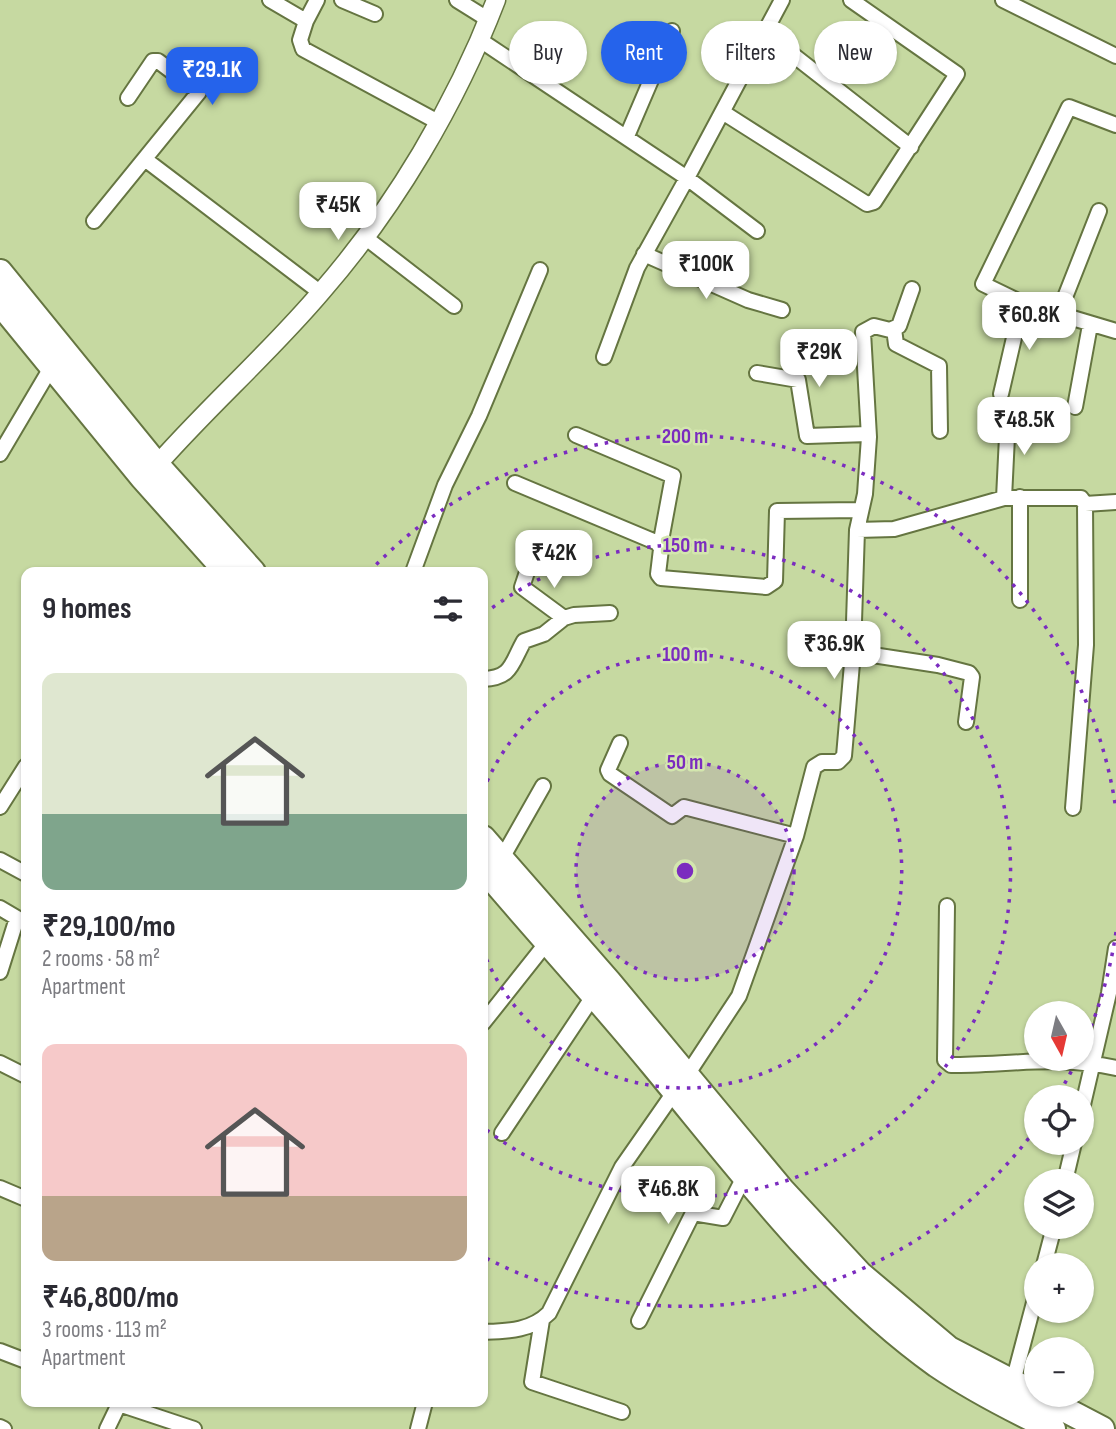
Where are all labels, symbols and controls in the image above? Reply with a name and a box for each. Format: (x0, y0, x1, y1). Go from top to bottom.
chip: Buy (509, 21, 587, 84)
chip: Rent (601, 21, 687, 84)
chip: Filters (701, 21, 800, 84)
chip: New (814, 21, 897, 84)
pin: ₹29.1K (155, 48, 269, 107)
text: ₹29.1K (182, 56, 242, 84)
pin: ₹45K (297, 182, 379, 242)
text: ₹45K (315, 191, 361, 219)
pin: ₹100K (657, 242, 755, 301)
text: ₹100K (678, 250, 734, 278)
pin: ₹60.8K (972, 292, 1086, 352)
text: ₹60.8K (998, 301, 1060, 329)
pin: ₹29K (778, 330, 860, 389)
text: ₹29K (796, 338, 842, 366)
pin: ₹48.5K (967, 398, 1081, 457)
text: ₹48.5K (993, 406, 1055, 434)
text: 200 m (662, 424, 708, 449)
pin: ₹42K (513, 530, 595, 590)
text: 150 m (663, 533, 707, 558)
text: ₹42K (531, 539, 577, 567)
icon: filters (429, 590, 467, 628)
text: 9 homes (42, 591, 132, 627)
pin: ₹36.9K (777, 622, 891, 681)
text: ₹36.9K (803, 630, 865, 658)
text: 100 m (662, 642, 708, 667)
icon: home (192, 718, 318, 844)
text: 50 m (667, 750, 703, 775)
centre of rings (673, 859, 697, 883)
text: ₹29,100/mo (42, 909, 176, 945)
text: 2 rooms · 58 m² (42, 945, 160, 973)
text: Apartment (42, 973, 126, 1001)
north arrow (1024, 1001, 1094, 1071)
map controls (1024, 1001, 1094, 1407)
button: locate (1024, 1085, 1094, 1155)
icon: home (192, 1089, 318, 1215)
pin: ₹46.8K (611, 1166, 725, 1226)
button: layers (1024, 1169, 1094, 1239)
text: ₹46.8K (637, 1175, 699, 1203)
button: + (1024, 1253, 1094, 1323)
text: ₹46,800/mo (42, 1280, 179, 1316)
text: 3 rooms · 113 m² (42, 1316, 167, 1344)
button: − (1024, 1337, 1094, 1407)
text: Apartment (42, 1344, 126, 1372)

